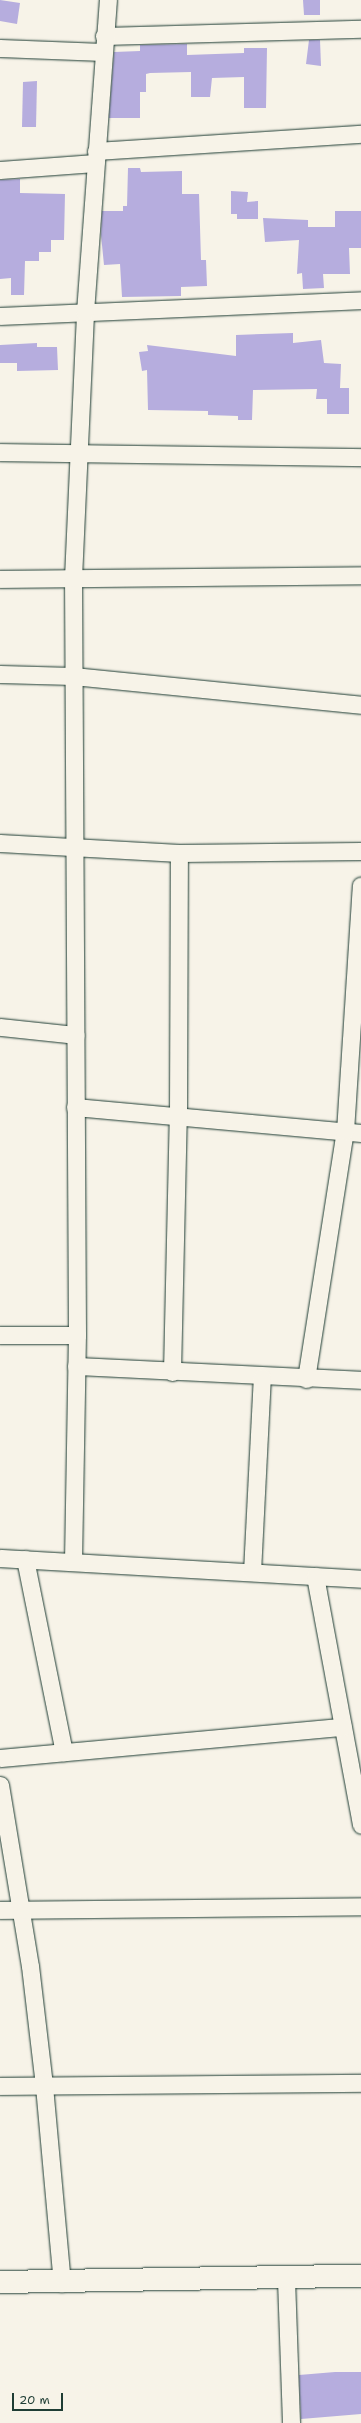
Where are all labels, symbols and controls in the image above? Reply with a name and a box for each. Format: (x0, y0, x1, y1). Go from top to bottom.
scale bar (14, 2385, 65, 2411)
text: 20 m (19, 2392, 50, 2408)

